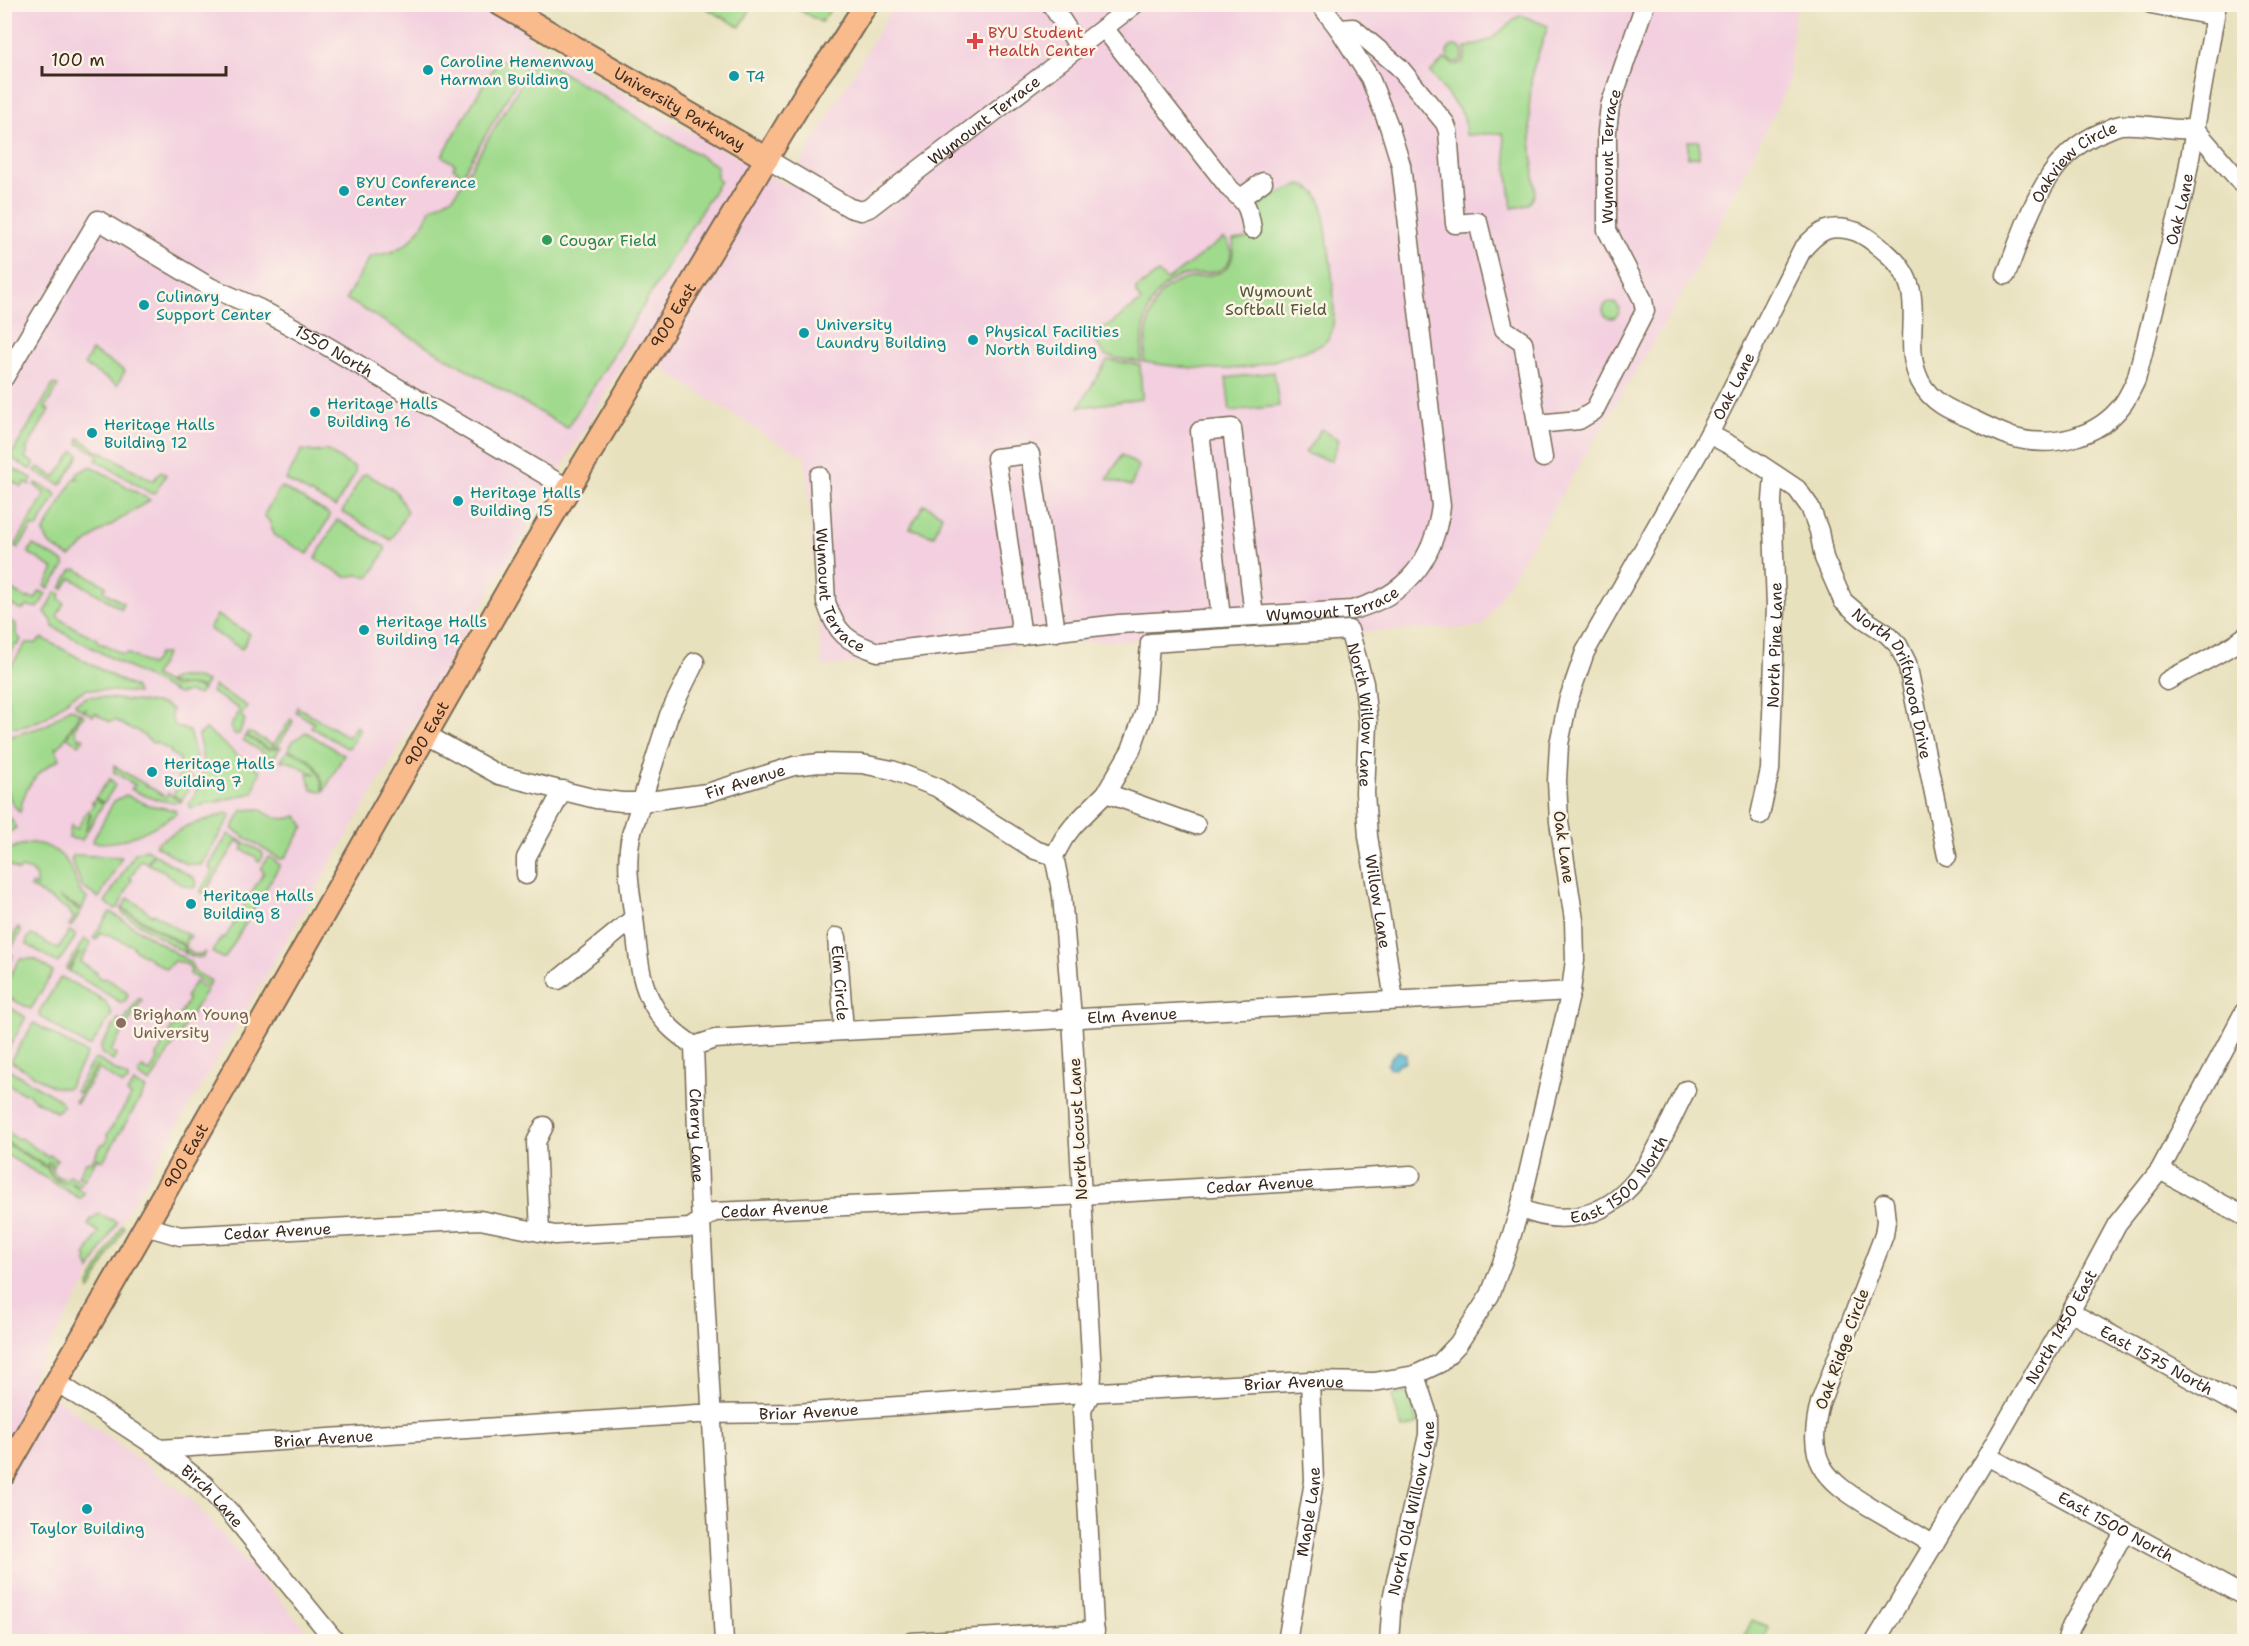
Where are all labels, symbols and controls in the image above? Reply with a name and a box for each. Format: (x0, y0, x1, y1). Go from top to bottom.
place label: BYU Student Health Center (988, 22, 1096, 61)
marker: BYU Student Health Center (966, 32, 984, 50)
scale bar (42, 39, 226, 77)
text: 100 m (51, 48, 105, 72)
place label: Caroline Hemenway Harman Building (440, 51, 594, 90)
street label: University Parkway (610, 62, 749, 155)
marker: Caroline Hemenway Harman Building (421, 63, 435, 77)
place label: T4 (746, 66, 765, 87)
marker: T4 (727, 69, 741, 83)
street label: Wymount Terrace (924, 70, 1044, 170)
street label: Wymount Terrace (1597, 86, 1626, 224)
street label: Oakview Circle (2026, 116, 2120, 206)
place label: BYU Conference Center (356, 172, 476, 211)
street label: Oak Lane (2160, 172, 2198, 247)
marker: BYU Conference Center (337, 184, 351, 198)
place label: Cougar Field (559, 230, 657, 251)
marker: Cougar Field (540, 233, 554, 247)
street label: 900 East (645, 278, 700, 352)
park label: Wymount Softball Field (1225, 281, 1327, 320)
place label: Culinary Support Center (156, 286, 272, 325)
marker: Culinary Support Center (137, 298, 151, 312)
place label: University Laundry Building (816, 314, 946, 353)
street label: 1550 North (291, 320, 377, 382)
place label: Physical Facilities North Building (985, 321, 1119, 360)
marker: University Laundry Building (797, 326, 811, 340)
marker: Physical Facilities North Building (966, 333, 980, 347)
street label: Oak Lane (1707, 349, 1759, 424)
place label: Heritage Halls Building 16 (327, 393, 438, 432)
marker: Heritage Halls Building 16 (308, 405, 322, 419)
place label: Heritage Halls Building 12 (104, 414, 215, 453)
marker: Heritage Halls Building 12 (85, 426, 99, 440)
place label: Heritage Halls Building 15 (470, 482, 581, 521)
marker: Heritage Halls Building 15 (451, 494, 465, 508)
street label: Wymount Terrace (811, 527, 869, 657)
street label: Wymount Terrace (1265, 581, 1403, 626)
street label: North Pine Lane (1762, 582, 1787, 709)
street label: North Driftwood Drive (1848, 603, 1937, 761)
place label: Heritage Halls Building 14 (376, 611, 487, 650)
marker: Heritage Halls Building 14 (357, 623, 371, 637)
street label: North Willow Lane (1343, 640, 1379, 788)
street label: 900 East (399, 697, 453, 771)
place label: Heritage Halls Building 7 (164, 753, 275, 792)
street label: Fir Avenue (703, 759, 788, 803)
marker: Heritage Halls Building 7 (145, 765, 159, 779)
street label: Oak Lane (1548, 809, 1580, 885)
street label: Willow Lane (1361, 853, 1396, 950)
place label: Heritage Halls Building 8 (203, 885, 314, 924)
marker: Heritage Halls Building 8 (184, 897, 198, 911)
street label: Elm Circle (827, 944, 854, 1022)
street label: Elm Avenue (1087, 1002, 1178, 1028)
place label: Brigham Young University (133, 1004, 249, 1043)
marker: Brigham Young University (114, 1016, 128, 1030)
street label: North Locust Lane (1064, 1057, 1092, 1201)
street label: Cherry Lane (685, 1088, 709, 1183)
street label: 900 East (158, 1119, 213, 1193)
street label: East 1500 North (1569, 1132, 1672, 1228)
street label: Cedar Avenue (1206, 1170, 1314, 1198)
street label: Cedar Avenue (720, 1196, 829, 1222)
street label: Cedar Avenue (223, 1217, 332, 1244)
street label: North 1450 East (2020, 1266, 2101, 1388)
street label: Oak Ridge Circle (1810, 1285, 1874, 1413)
street label: East 1575 North (2096, 1320, 2217, 1400)
street label: Briar Avenue (1243, 1370, 1344, 1395)
street label: Briar Avenue (759, 1398, 859, 1424)
street label: North Old Willow Lane (1383, 1421, 1439, 1598)
street label: Briar Avenue (273, 1425, 374, 1452)
street label: Birch Lane (177, 1460, 249, 1532)
street label: Maple Lane (1291, 1466, 1325, 1558)
street label: East 1500 North (2054, 1486, 2178, 1566)
marker: Taylor Building (80, 1502, 94, 1516)
place label: Taylor Building (29, 1518, 145, 1539)

